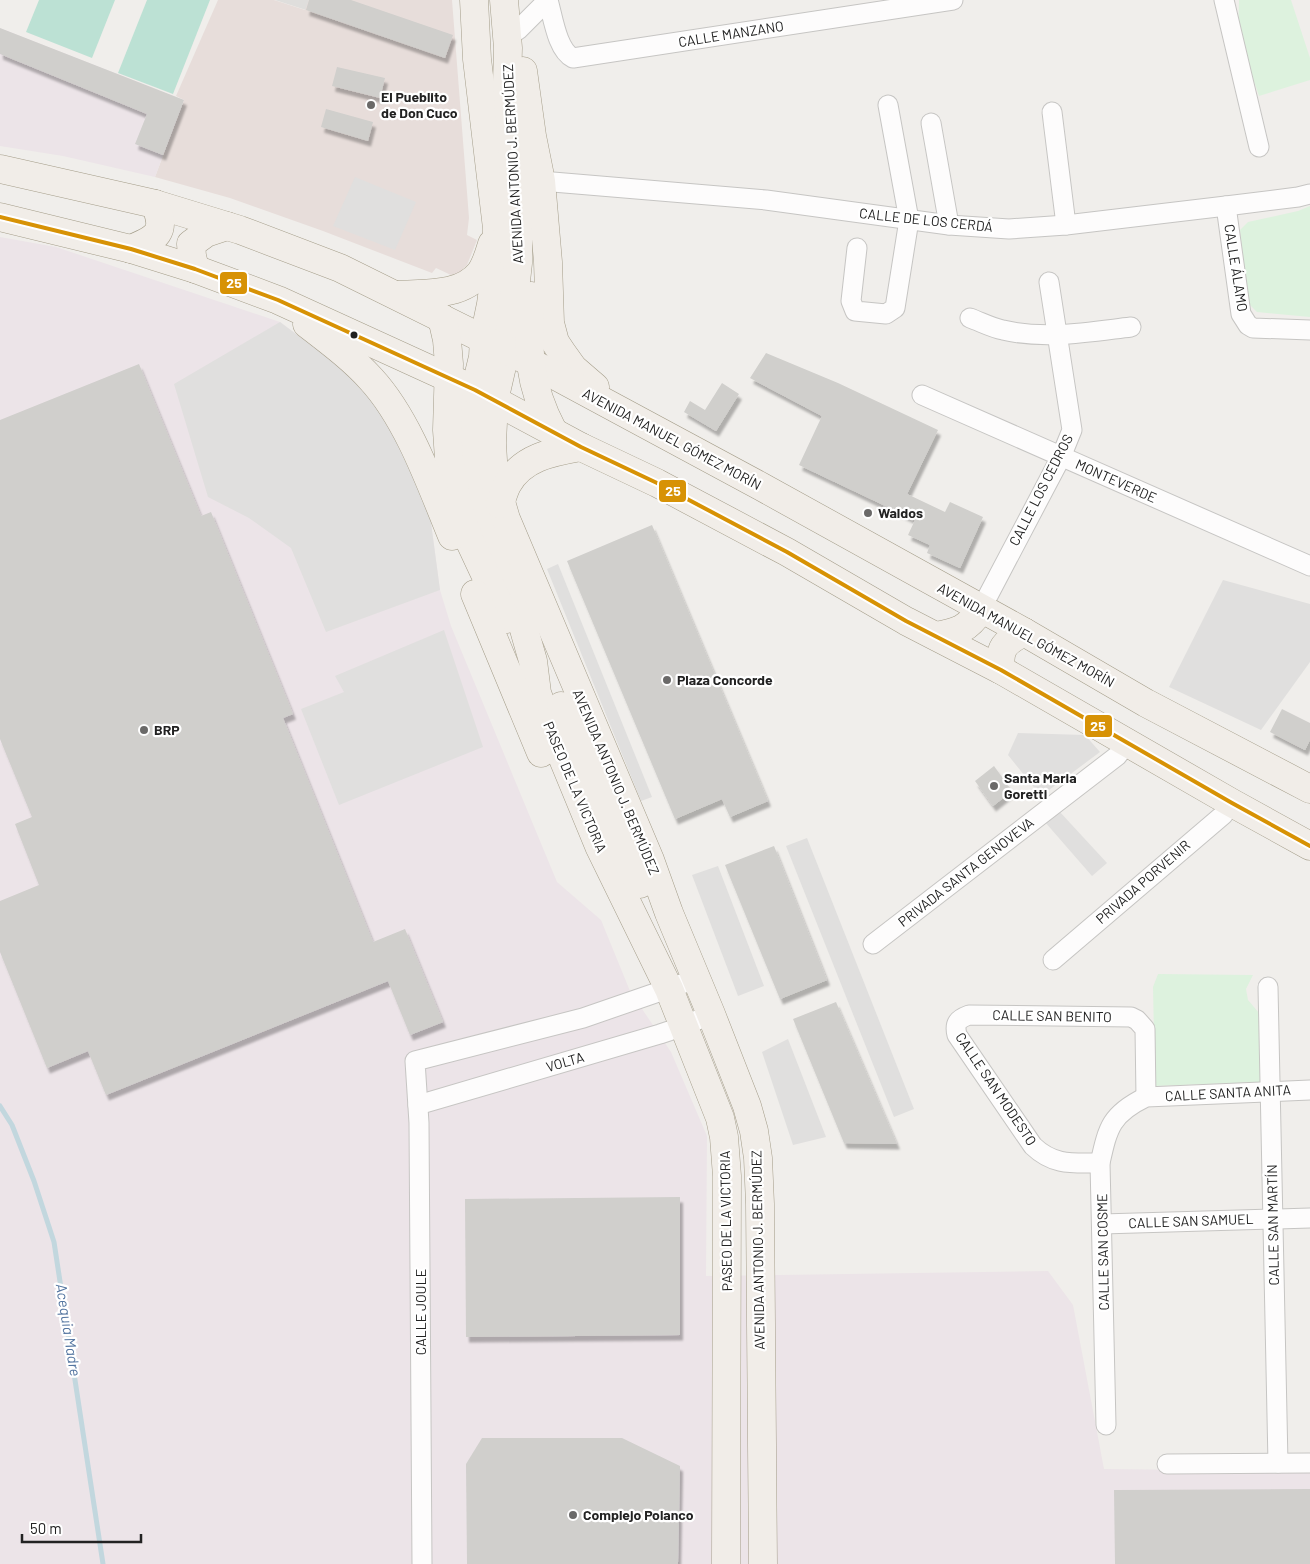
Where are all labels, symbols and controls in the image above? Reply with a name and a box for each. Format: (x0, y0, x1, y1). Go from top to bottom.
street label: CALLE MANZANO (677, 17, 785, 50)
street label: AVENIDA ANTONIO J. BERMÚDEZ (499, 64, 526, 264)
place label: El Pueblito de Don Cuco (381, 88, 458, 121)
marker: El Pueblito de Don Cuco (365, 99, 377, 111)
street label: CALLE DE LOS CERDÁ (859, 204, 994, 235)
street label: CALLE ÁLAMO (1221, 223, 1252, 313)
line badge: 25 (219, 271, 248, 295)
text: 25 (226, 274, 242, 291)
unlabelled marker (349, 330, 359, 340)
street label: AVENIDA MANUEL GÓMEZ MORÍN (580, 384, 765, 493)
street label: CALLE LOS CEDROS (1005, 431, 1076, 548)
street label: MONTEVERDE (1073, 455, 1159, 506)
line badge: 25 (658, 479, 687, 503)
text: 25 (665, 482, 681, 499)
place label: Waldos (878, 504, 923, 521)
marker: Waldos (862, 507, 874, 519)
street label: AVENIDA MANUEL GÓMEZ MORÍN (935, 579, 1118, 690)
place label: Plaza Concorde (677, 671, 773, 688)
marker: Plaza Concorde (661, 674, 673, 686)
street label: AVENIDA ANTONIO J. BERMÚDEZ (570, 686, 663, 877)
line badge: 25 (1084, 714, 1113, 738)
text: 25 (1090, 717, 1106, 734)
street label: PASEO DE LA VICTORIA (540, 719, 611, 855)
place label: BRP (154, 721, 180, 738)
marker: BRP (138, 724, 150, 736)
place label: Santa Maria Goretti (1004, 769, 1077, 802)
marker: Santa Maria Goretti (988, 780, 1000, 792)
street label: PRIVADA SANTA GENOVEVA (894, 813, 1037, 930)
street label: PRIVADA PORVENIR (1092, 836, 1193, 927)
street label: CALLE SAN BENITO (992, 1006, 1112, 1025)
street label: CALLE SAN MODESTO (952, 1029, 1041, 1149)
street label: VOLTA (544, 1048, 586, 1075)
street label: CALLE SANTA ANITA (1165, 1081, 1292, 1104)
street label: PASEO DE LA VICTORIA (716, 1150, 735, 1292)
street label: AVENIDA ANTONIO J. BERMÚDEZ (747, 1150, 768, 1350)
street label: CALLE SAN MARTÍN (1263, 1164, 1282, 1286)
street label: CALLE SAN COSME (1093, 1193, 1112, 1311)
street label: CALLE SAN SAMUEL (1128, 1210, 1254, 1231)
street label: CALLE JOULE (412, 1269, 429, 1355)
water label: Acequia Madre (53, 1282, 85, 1378)
place label: Complejo Polanco (583, 1506, 694, 1523)
marker: Complejo Polanco (567, 1509, 579, 1521)
scale bar (22, 1512, 141, 1544)
text: 50 m (30, 1519, 62, 1537)

